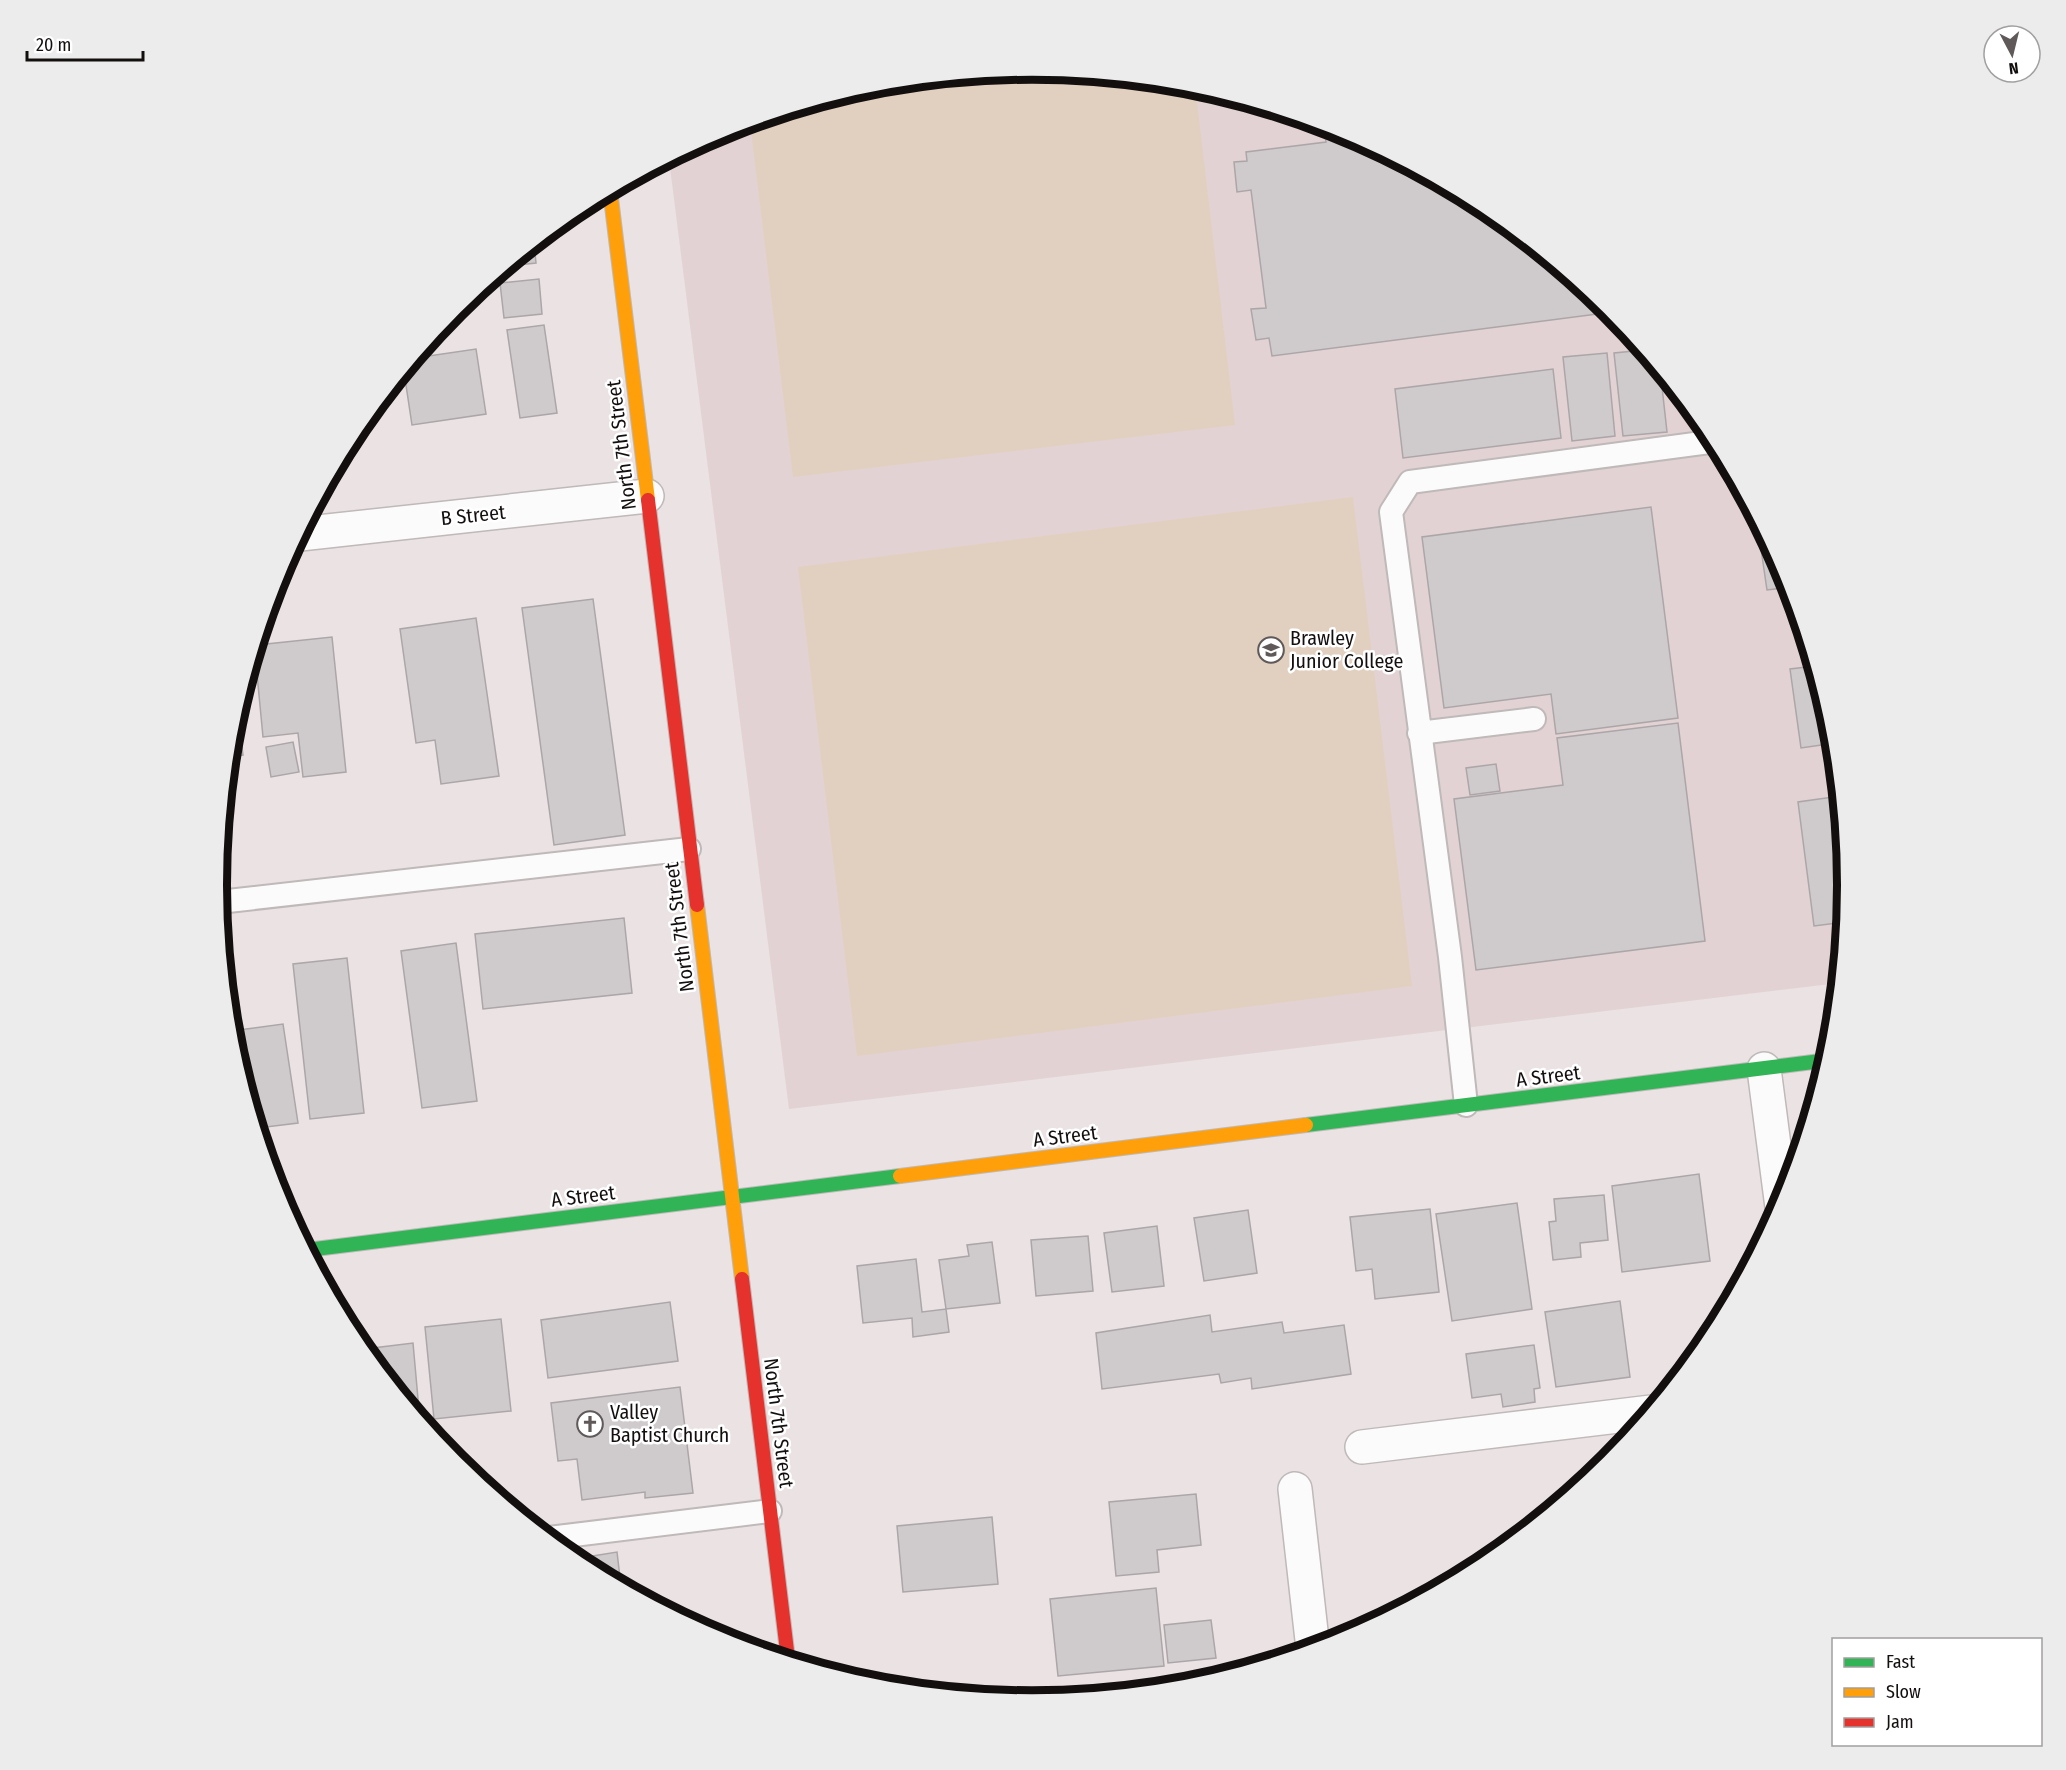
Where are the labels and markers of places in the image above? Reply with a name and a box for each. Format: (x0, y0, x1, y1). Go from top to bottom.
place label: Brawley Junior College (1290, 626, 1403, 673)
school or university icon: Brawley Junior College (1256, 635, 1286, 665)
place label: Valley Baptist Church (610, 1400, 729, 1447)
church icon: Valley Baptist Church (575, 1409, 605, 1439)

